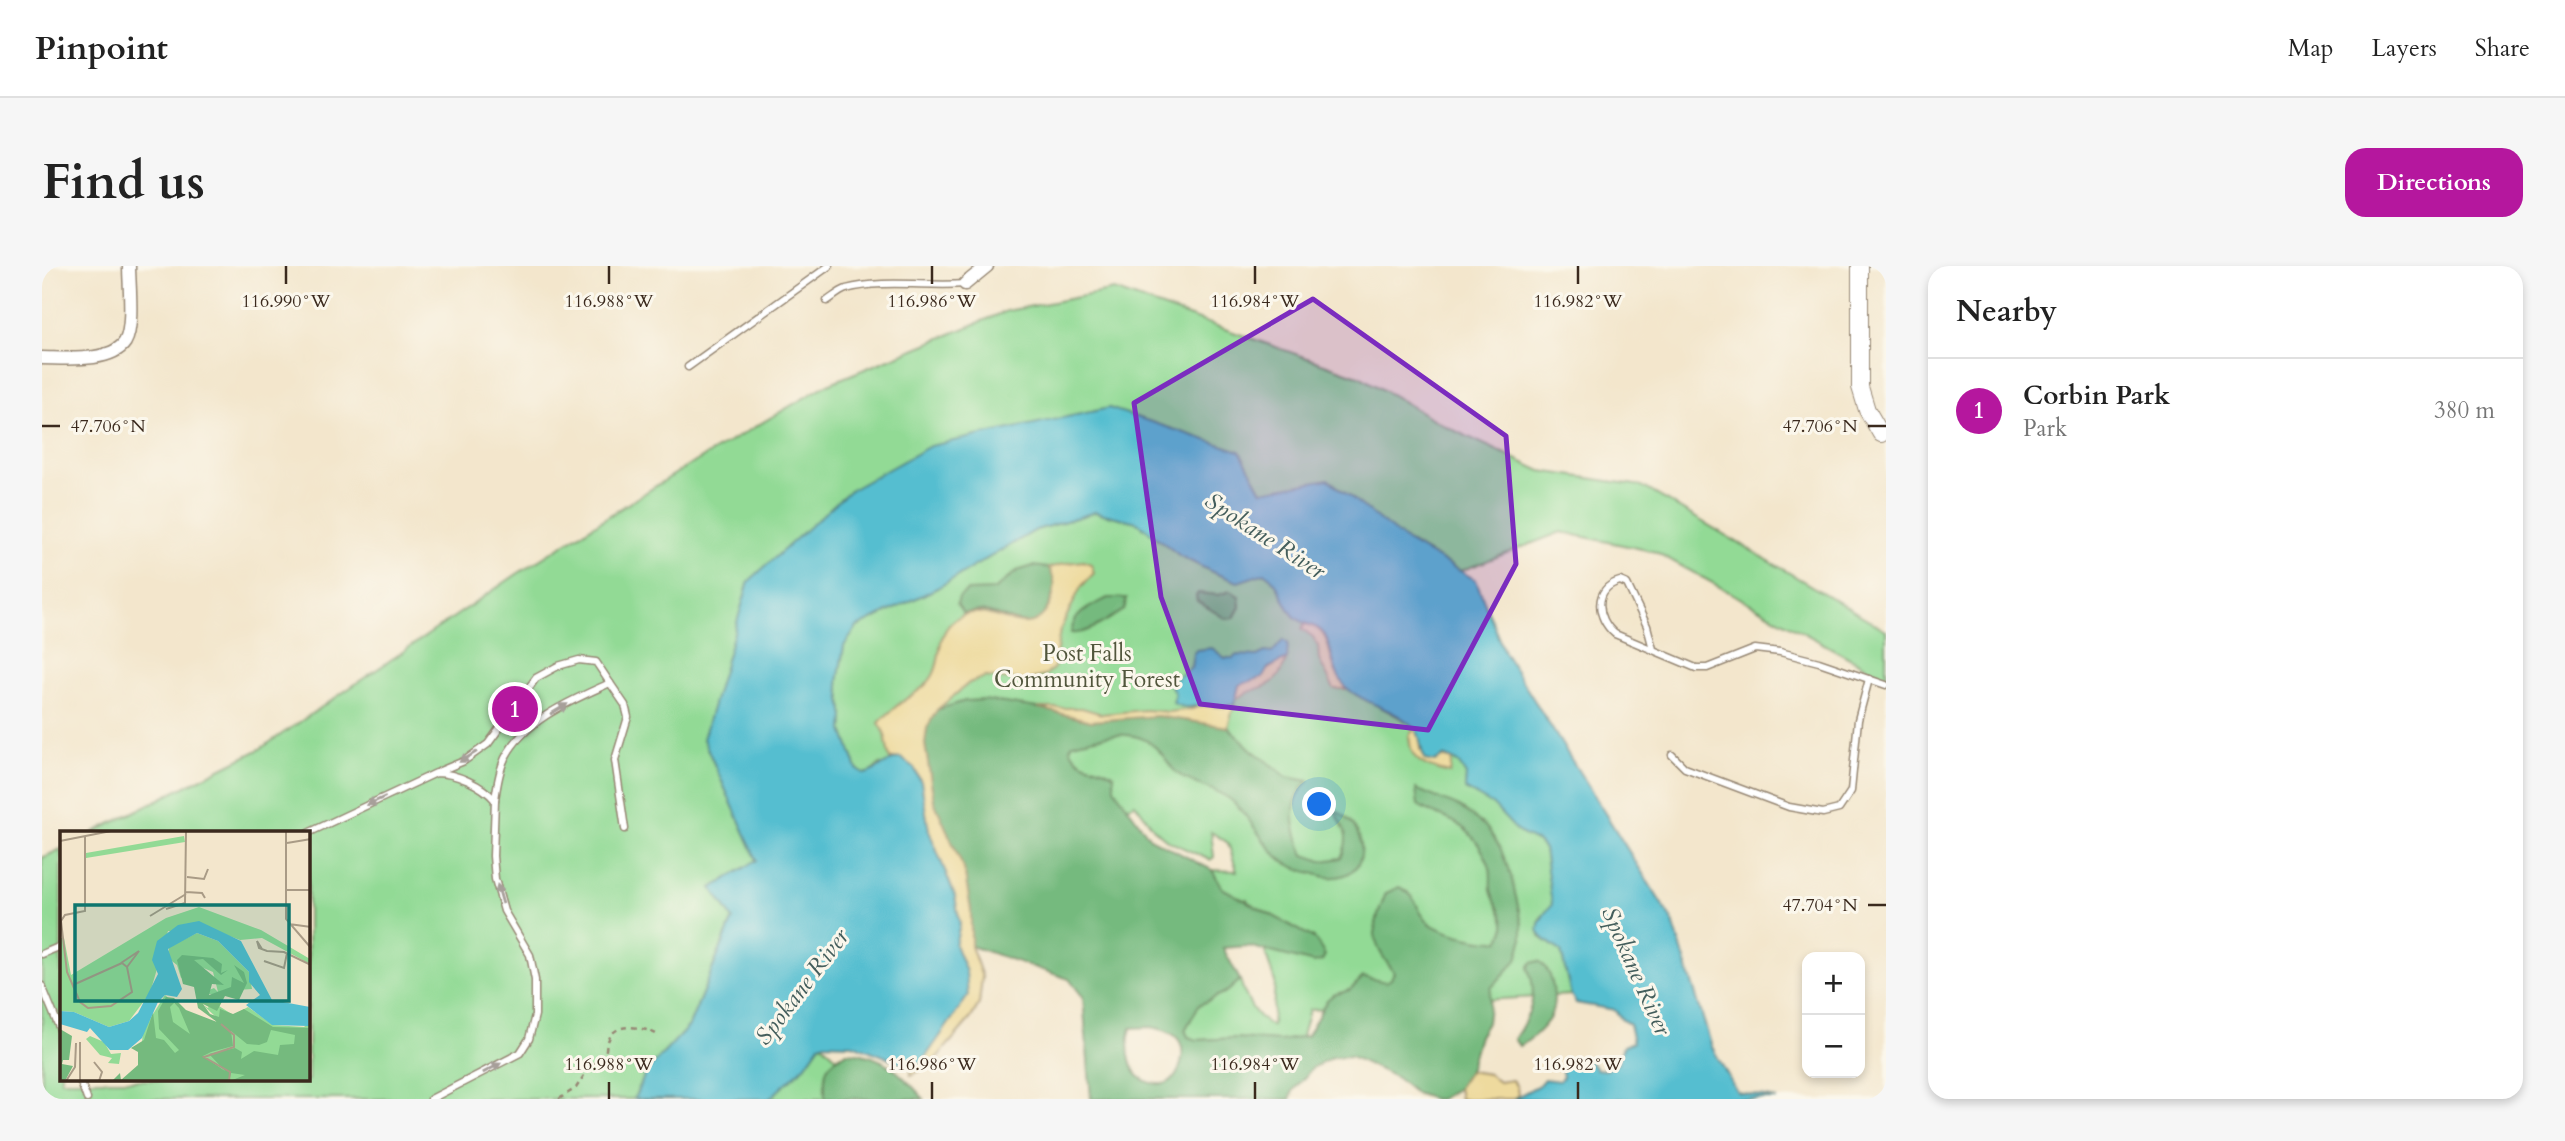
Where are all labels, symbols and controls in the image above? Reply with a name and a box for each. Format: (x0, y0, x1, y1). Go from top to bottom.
text: Pinpoint (35, 26, 168, 71)
text: Map (2288, 32, 2334, 65)
text: Layers (2372, 32, 2437, 65)
text: Share (2475, 32, 2530, 65)
button: Directions (2345, 148, 2523, 217)
text: Find us (42, 149, 205, 216)
text: 116.990°W (242, 289, 331, 314)
text: 116.988°W (565, 289, 654, 314)
text: 116.986°W (888, 289, 977, 314)
text: 116.984°W (1211, 289, 1300, 314)
text: 116.982°W (1534, 289, 1623, 314)
text: Nearby (1956, 291, 2057, 332)
text: Corbin Park (2023, 378, 2170, 413)
text: 1 (1973, 395, 1985, 426)
text: 380 m (2434, 395, 2495, 426)
text: Park (2023, 413, 2067, 444)
text: 47.706°N (70, 414, 146, 439)
text: 47.706°N (1782, 414, 1858, 439)
water label: Spokane River (1198, 485, 1333, 588)
park label: Post Falls Community Forest (994, 638, 1180, 695)
pin: 1 (492, 683, 538, 735)
one-way arrow (549, 702, 568, 715)
one-way arrow (458, 751, 478, 764)
your location (1302, 787, 1336, 821)
one-way arrow (366, 795, 386, 807)
inset map (60, 831, 310, 1082)
one-way arrow (494, 883, 504, 904)
text: 47.704°N (1782, 893, 1858, 918)
water label: Spokane River (1593, 901, 1680, 1042)
water label: Spokane River (747, 921, 857, 1052)
map controls (1802, 952, 1865, 1078)
button: + (1802, 952, 1865, 1015)
button: − (1802, 1015, 1865, 1078)
text: 116.988°W (565, 1052, 654, 1077)
text: 116.986°W (888, 1052, 977, 1077)
text: 116.984°W (1211, 1052, 1300, 1077)
text: 116.982°W (1534, 1052, 1623, 1077)
one-way arrow (482, 1063, 502, 1075)

